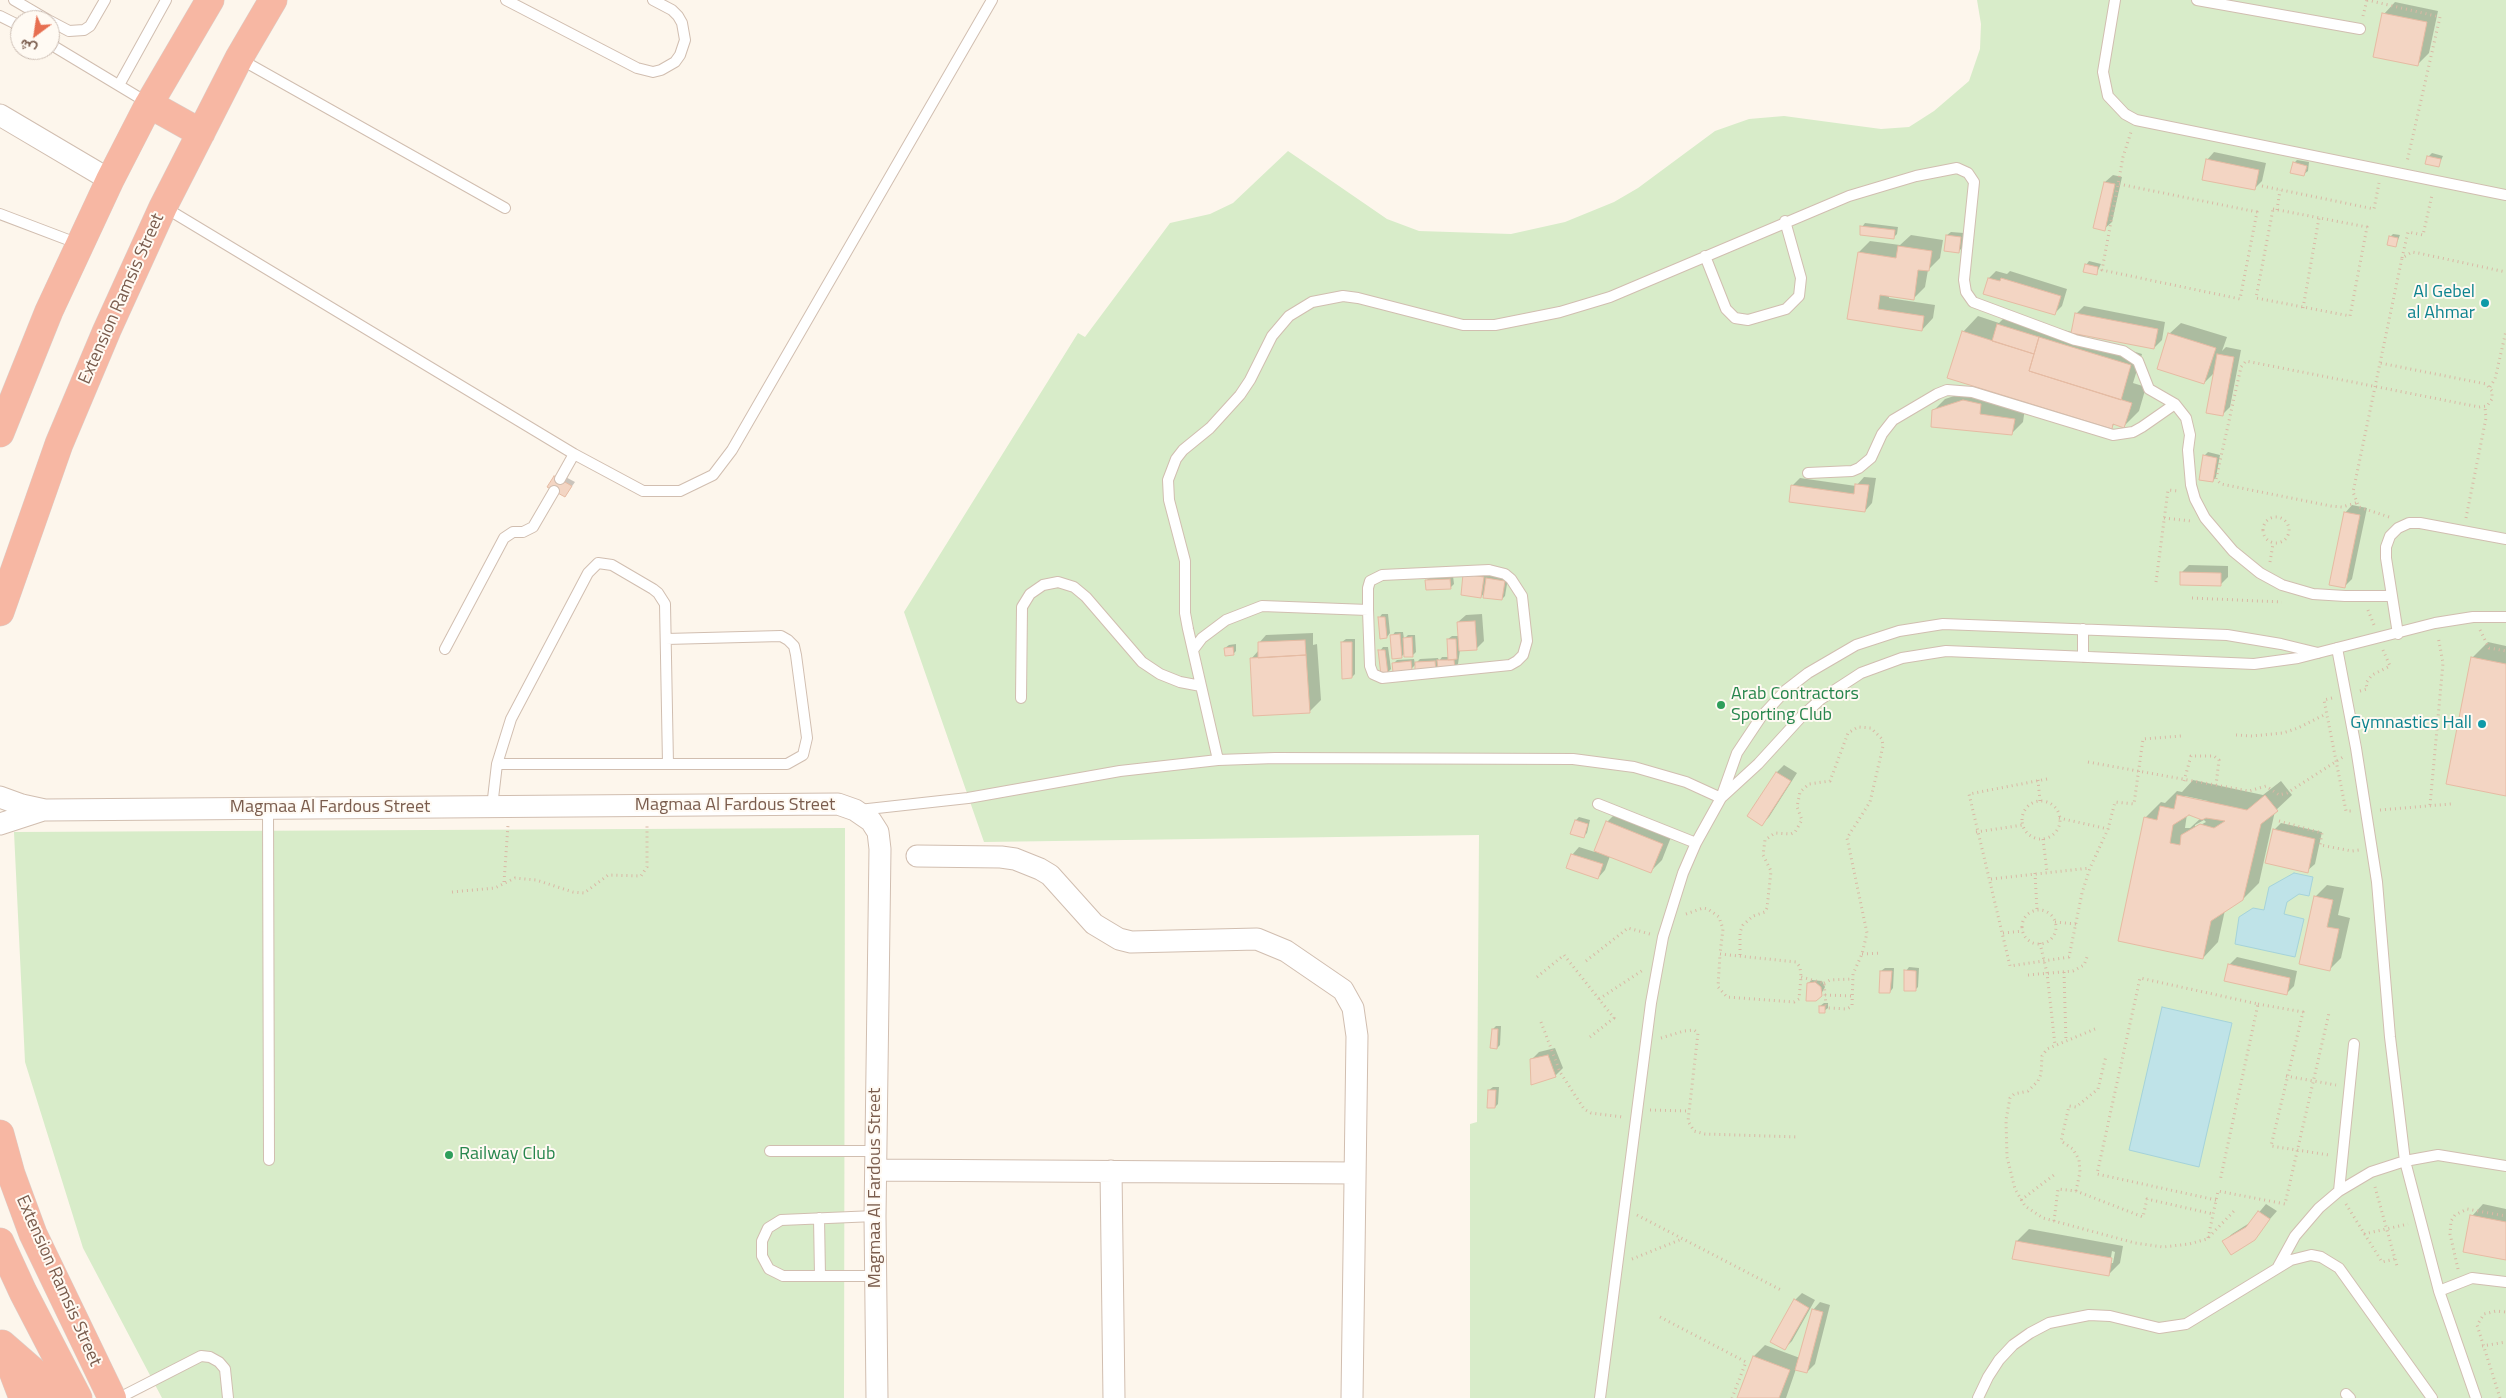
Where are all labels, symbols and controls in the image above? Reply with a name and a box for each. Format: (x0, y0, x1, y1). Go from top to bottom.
north arrow (10, 10, 60, 60)
text: ش (15, 34, 40, 61)
street label: Extension Ramsis Street (75, 210, 169, 388)
place label: Al Gebel al Ahmar (2407, 282, 2475, 324)
marker: Al Gebel al Ahmar (2479, 297, 2491, 309)
place label: Arab Contractors Sporting Club (1731, 684, 1859, 726)
marker: Arab Contractors Sporting Club (1715, 699, 1727, 711)
place label: Gymnastics Hall (2350, 713, 2472, 735)
marker: Gymnastics Hall (2476, 718, 2488, 730)
street label: Magmaa Al Fardous Street (635, 795, 835, 817)
street label: Magmaa Al Fardous Street (230, 797, 430, 819)
street label: Magmaa Al Fardous Street (865, 1088, 887, 1288)
place label: Railway Club (459, 1144, 555, 1166)
marker: Railway Club (443, 1149, 455, 1161)
street label: Extension Ramsis Street (11, 1192, 105, 1370)

